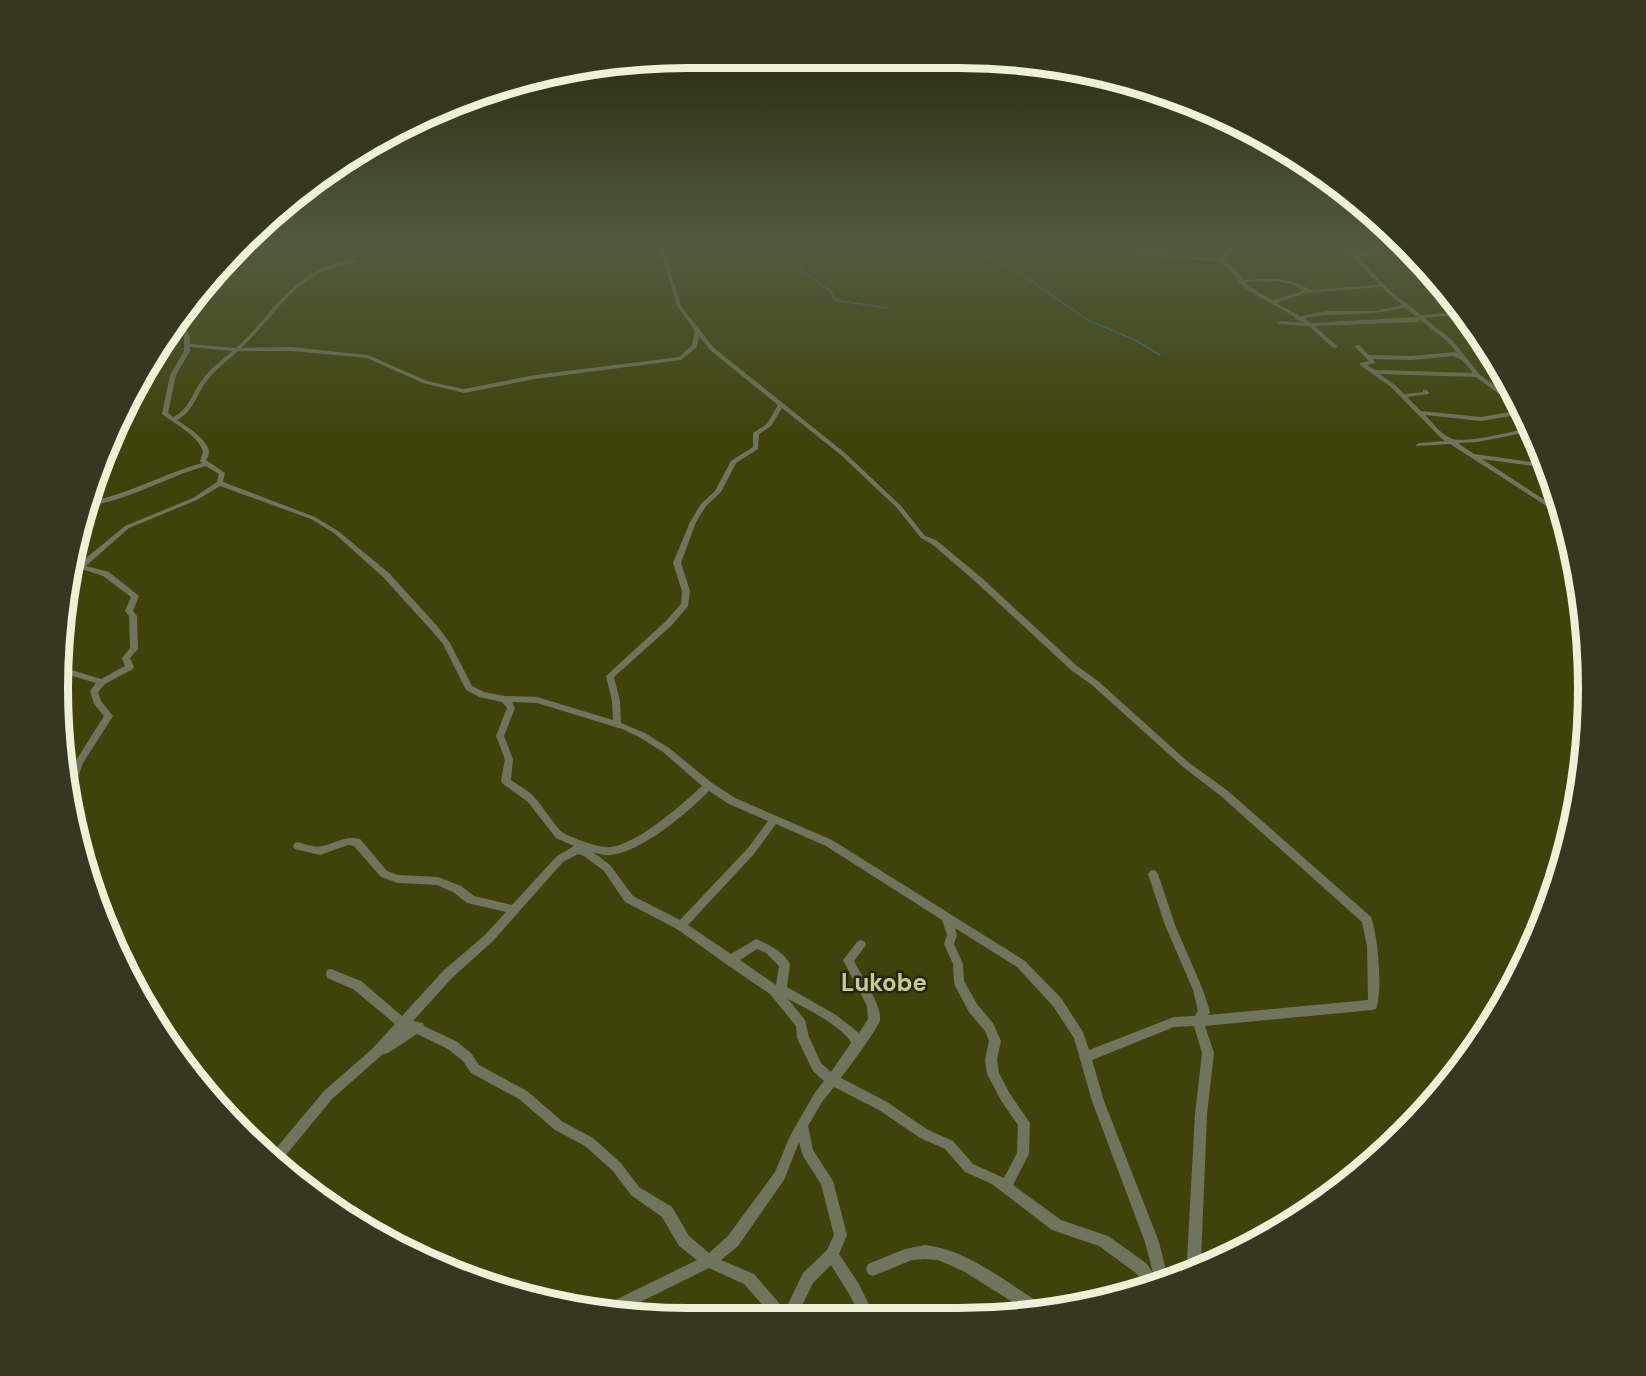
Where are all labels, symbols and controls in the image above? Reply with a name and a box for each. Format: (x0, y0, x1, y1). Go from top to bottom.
district label: Lukobe (841, 967, 927, 998)

